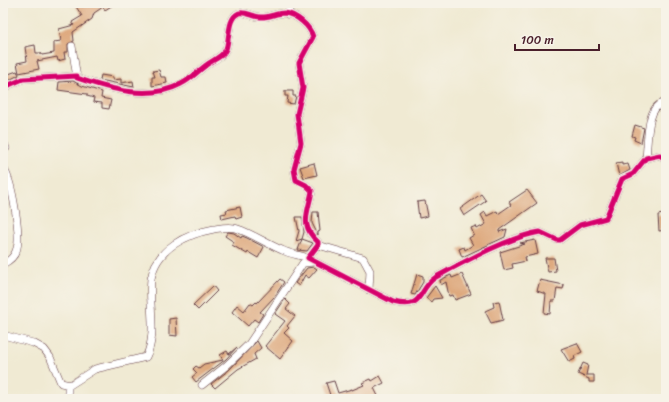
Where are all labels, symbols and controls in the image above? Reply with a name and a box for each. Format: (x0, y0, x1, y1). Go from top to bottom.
scale bar (515, 26, 599, 52)
text: 100 m (521, 29, 554, 51)

